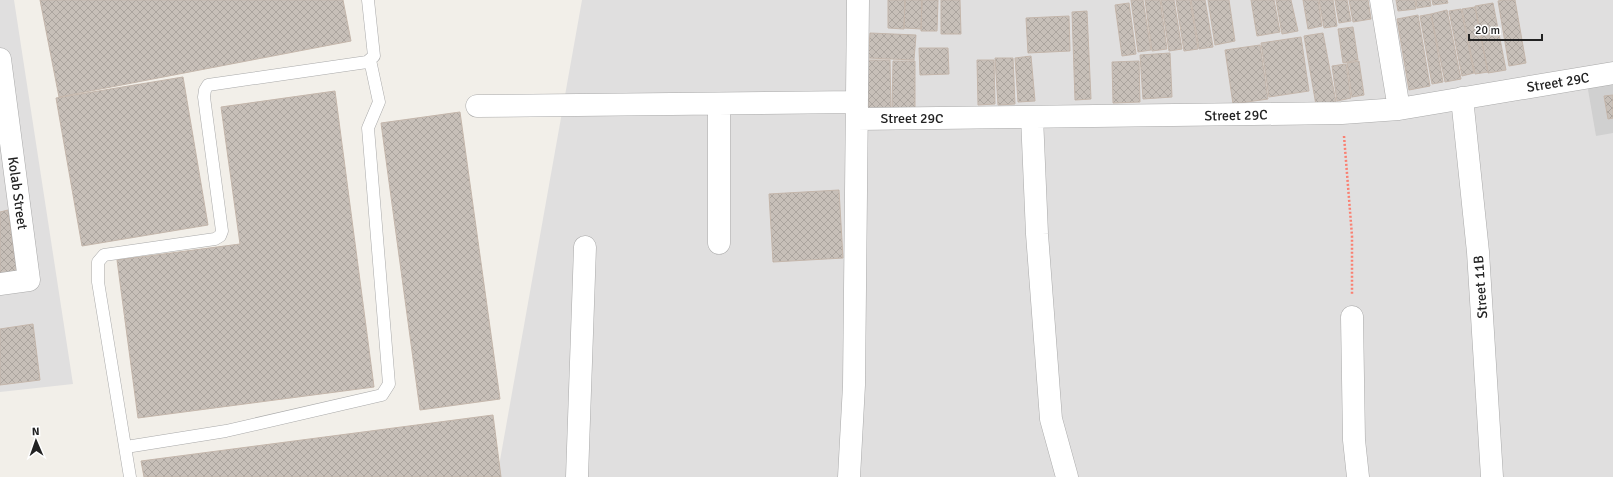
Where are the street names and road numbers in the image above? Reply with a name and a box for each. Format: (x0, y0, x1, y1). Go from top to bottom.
street label: Street 29C (1526, 69, 1591, 96)
street label: Street 29C (1204, 106, 1268, 125)
street label: Street 29C (880, 110, 944, 127)
street label: Kolab Street (4, 155, 31, 231)
street label: Street 11B (1470, 255, 1491, 319)

